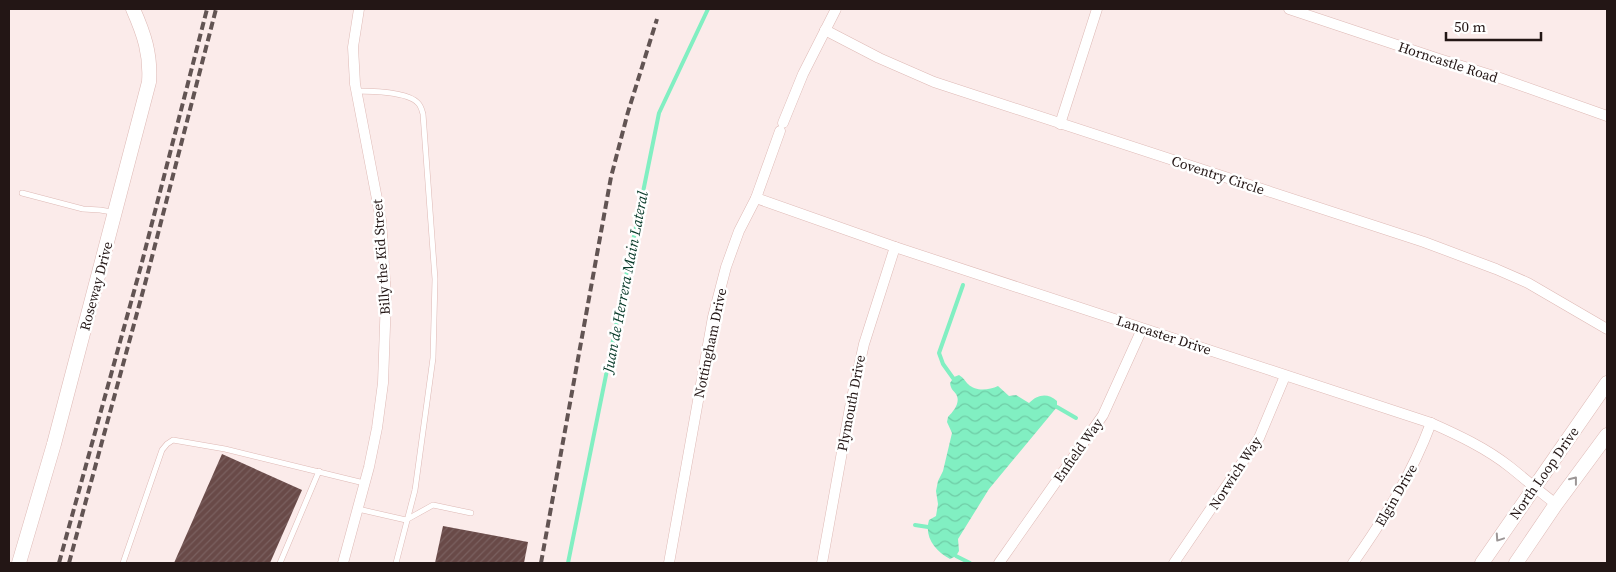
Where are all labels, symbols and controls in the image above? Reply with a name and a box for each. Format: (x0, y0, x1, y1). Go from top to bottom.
scale bar (1446, 10, 1541, 42)
text: 50 m (1454, 16, 1486, 37)
street label: Horncastle Road (1396, 36, 1500, 88)
street label: Coventry Circle (1169, 151, 1267, 199)
water label: Juan de Herrera Main Lateral (597, 189, 653, 377)
street label: Billy the Kid Street (367, 198, 395, 316)
street label: Roseway Drive (75, 239, 117, 333)
street label: Nottingham Drive (689, 286, 731, 400)
street label: Lancaster Drive (1114, 310, 1214, 360)
street label: Plymouth Drive (832, 353, 870, 453)
street label: Enfield Way (1049, 413, 1108, 486)
street label: North Loop Drive (1505, 423, 1583, 523)
street label: Norwich Way (1204, 432, 1267, 513)
street label: Elgin Drive (1370, 460, 1422, 530)
one-way arrow (1568, 476, 1577, 486)
one-way arrow (1496, 532, 1506, 541)

